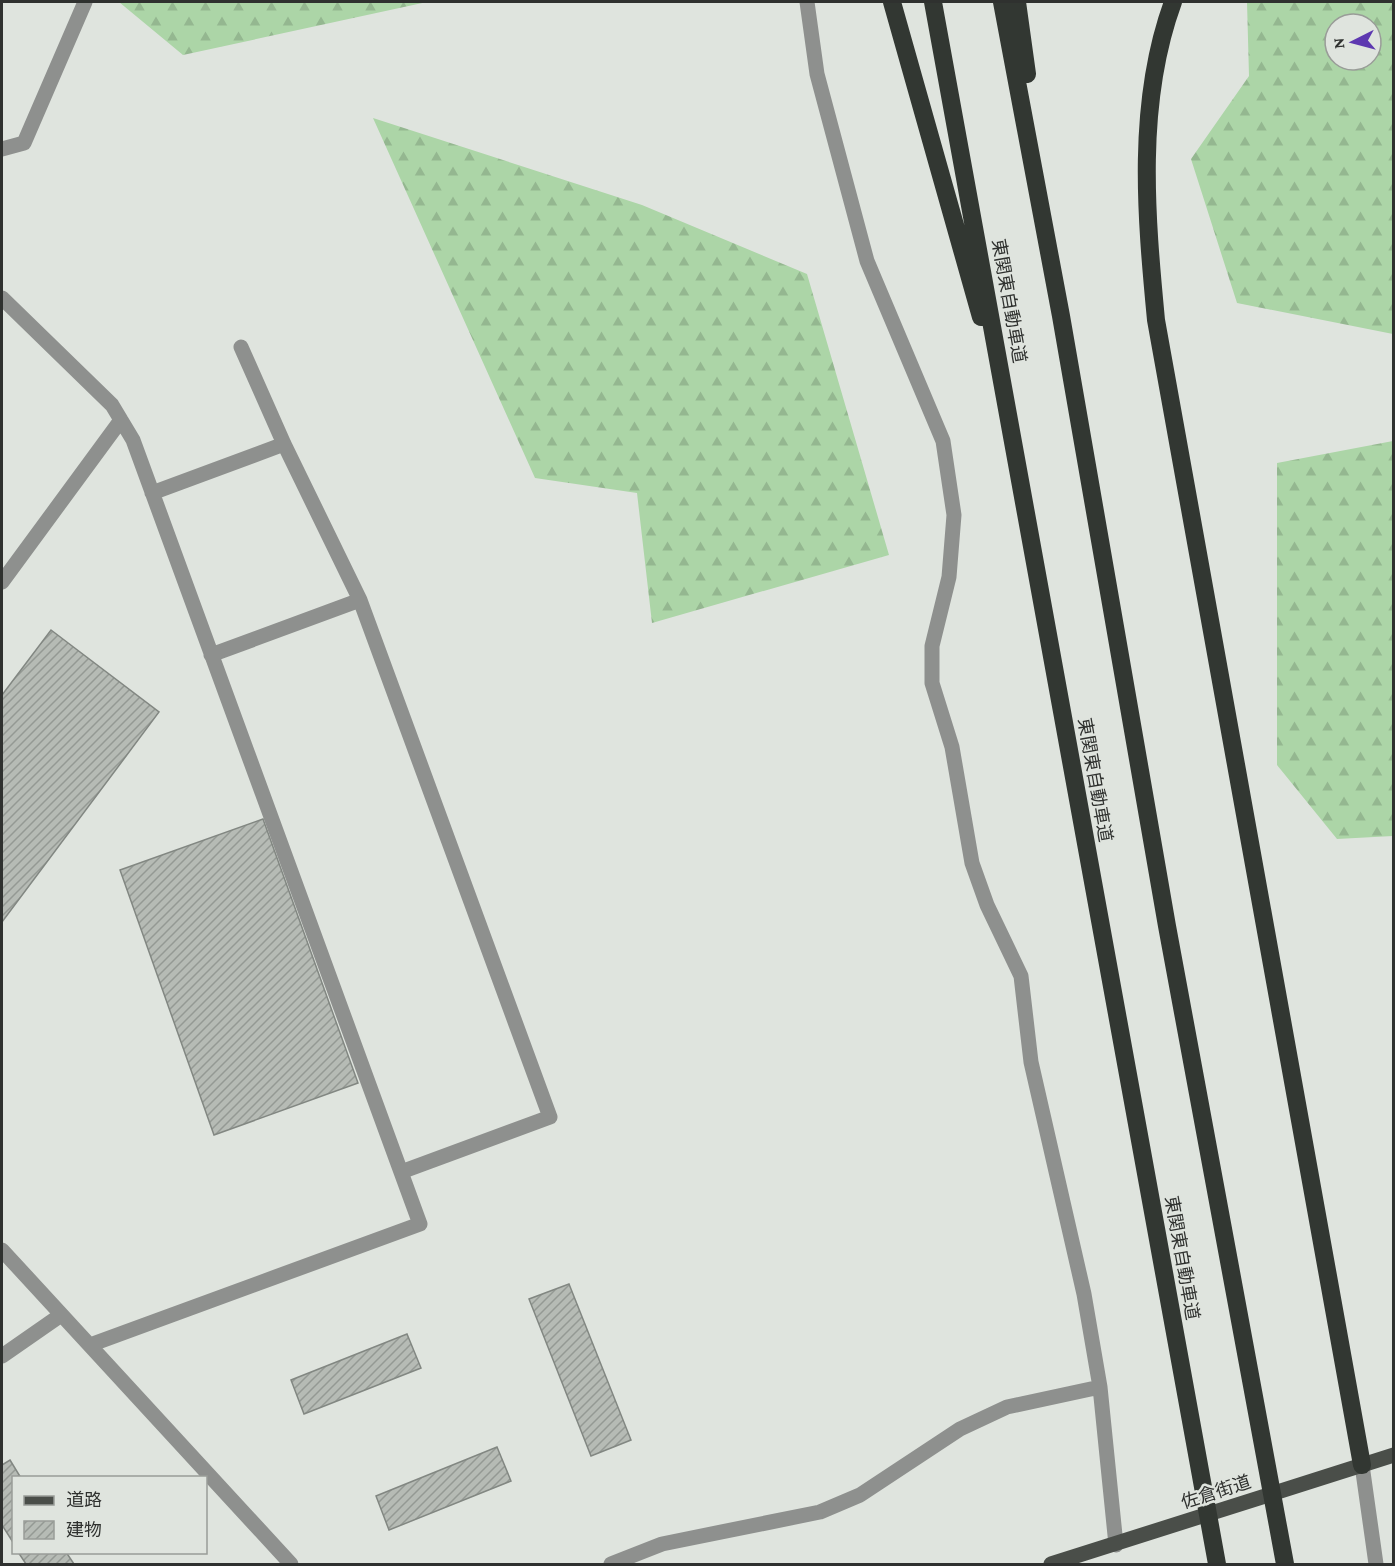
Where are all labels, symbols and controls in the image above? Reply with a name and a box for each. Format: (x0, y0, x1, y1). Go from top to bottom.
north arrow (1323, 12, 1383, 72)
text: N (1330, 37, 1348, 50)
street label: 東関東自動車道 (988, 237, 1030, 365)
street label: 東関東自動車道 (1074, 716, 1116, 844)
street label: 東関東自動車道 (1161, 1194, 1203, 1322)
street label: 佐倉街道 (1179, 1471, 1253, 1513)
legend (12, 1476, 207, 1554)
text: 道路 (66, 1490, 102, 1510)
text: 建物 (66, 1520, 102, 1540)

